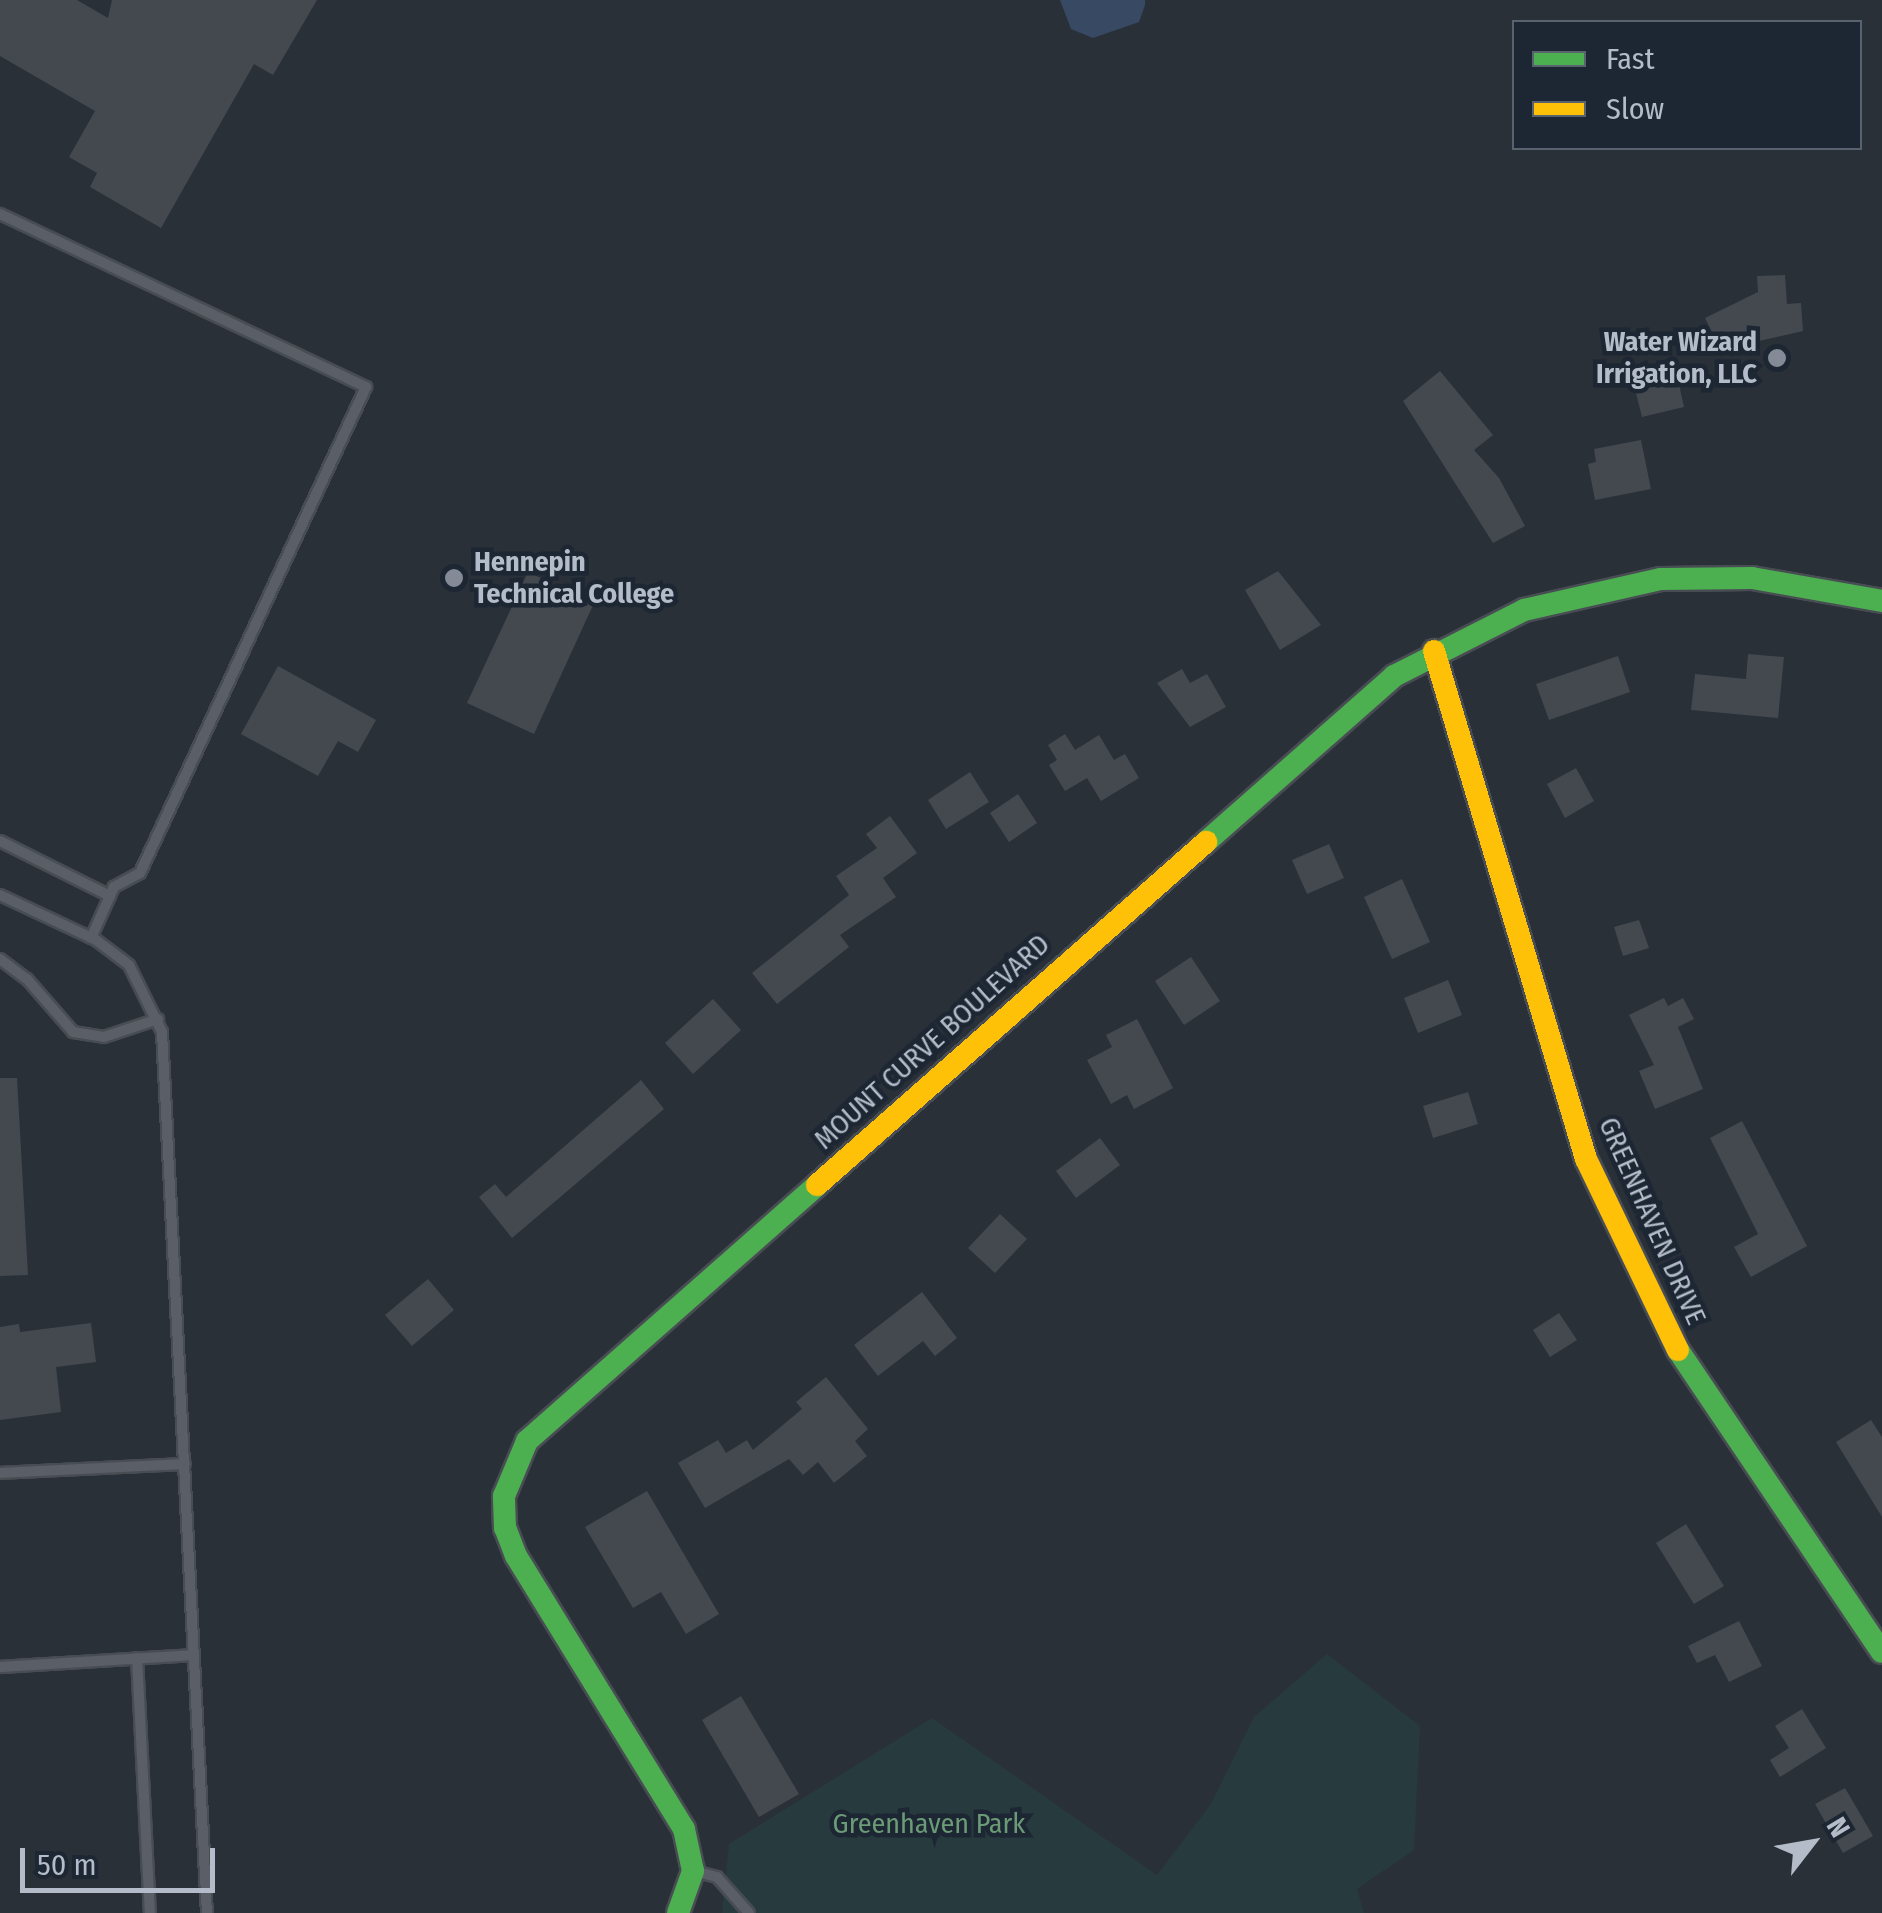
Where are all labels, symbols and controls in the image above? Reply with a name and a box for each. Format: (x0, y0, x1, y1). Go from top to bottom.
legend (1512, 20, 1862, 150)
text: Fast (1606, 41, 1654, 77)
text: Slow (1606, 91, 1664, 127)
place label: Water Wizard Irrigation, LLC (1596, 325, 1757, 391)
marker: Water Wizard Irrigation, LLC (1766, 347, 1788, 369)
place label: Hennepin Technical College (474, 545, 674, 611)
marker: Hennepin Technical College (443, 567, 465, 589)
street label: MOUNT CURVE BOULEVARD (808, 928, 1056, 1156)
street label: GREENHAVEN DRIVE (1591, 1112, 1713, 1330)
north arrow (1762, 1793, 1862, 1893)
park label: Greenhaven Park (833, 1807, 1025, 1841)
text: N (1820, 1812, 1857, 1843)
scale bar (25, 1828, 220, 1890)
text: 50 m (37, 1847, 97, 1883)

